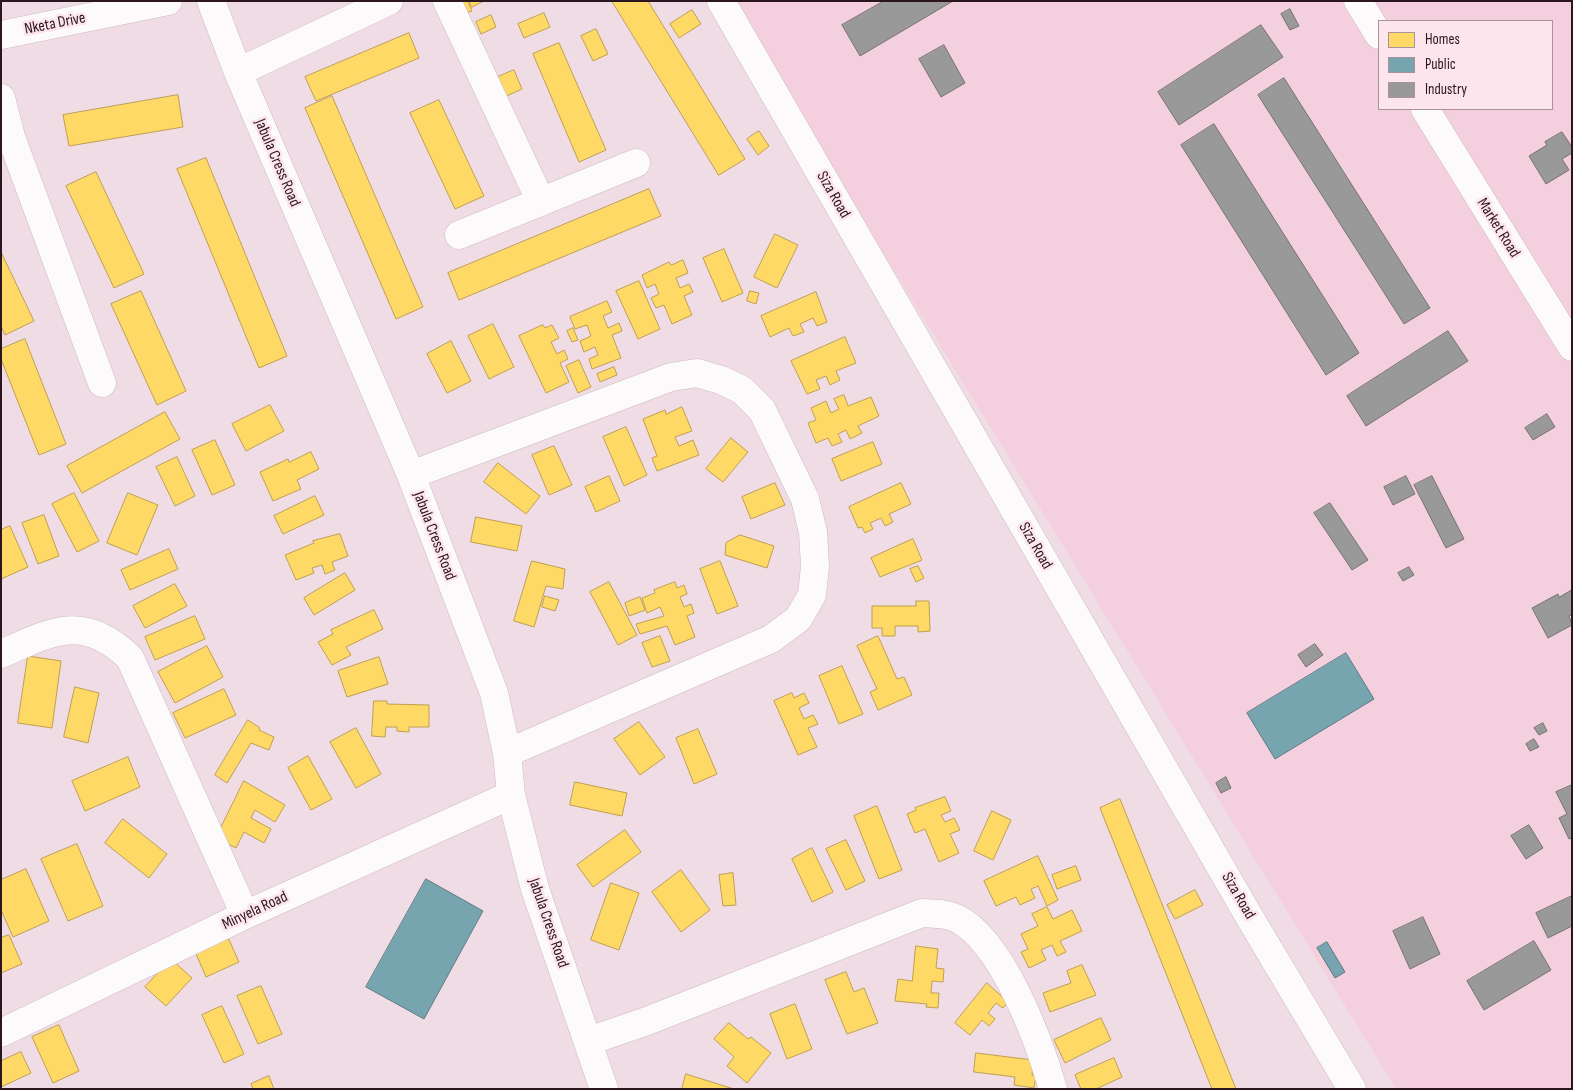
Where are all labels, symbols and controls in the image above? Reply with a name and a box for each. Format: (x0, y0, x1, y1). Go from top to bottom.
street label: Nketa Drive (23, 9, 87, 39)
legend (1378, 20, 1553, 110)
text: Homes (1425, 30, 1460, 49)
text: Public (1425, 55, 1456, 74)
text: Industry (1425, 80, 1467, 99)
street label: Jabula Cress Road (250, 116, 304, 210)
street label: Siza Road (812, 168, 854, 222)
street label: Market Road (1472, 195, 1524, 261)
street label: Jabula Cress Road (408, 489, 460, 583)
street label: Siza Road (1014, 519, 1056, 573)
street label: Siza Road (1217, 869, 1259, 923)
street label: Jabula Cress Road (524, 876, 572, 970)
street label: Minyela Road (219, 887, 291, 935)

